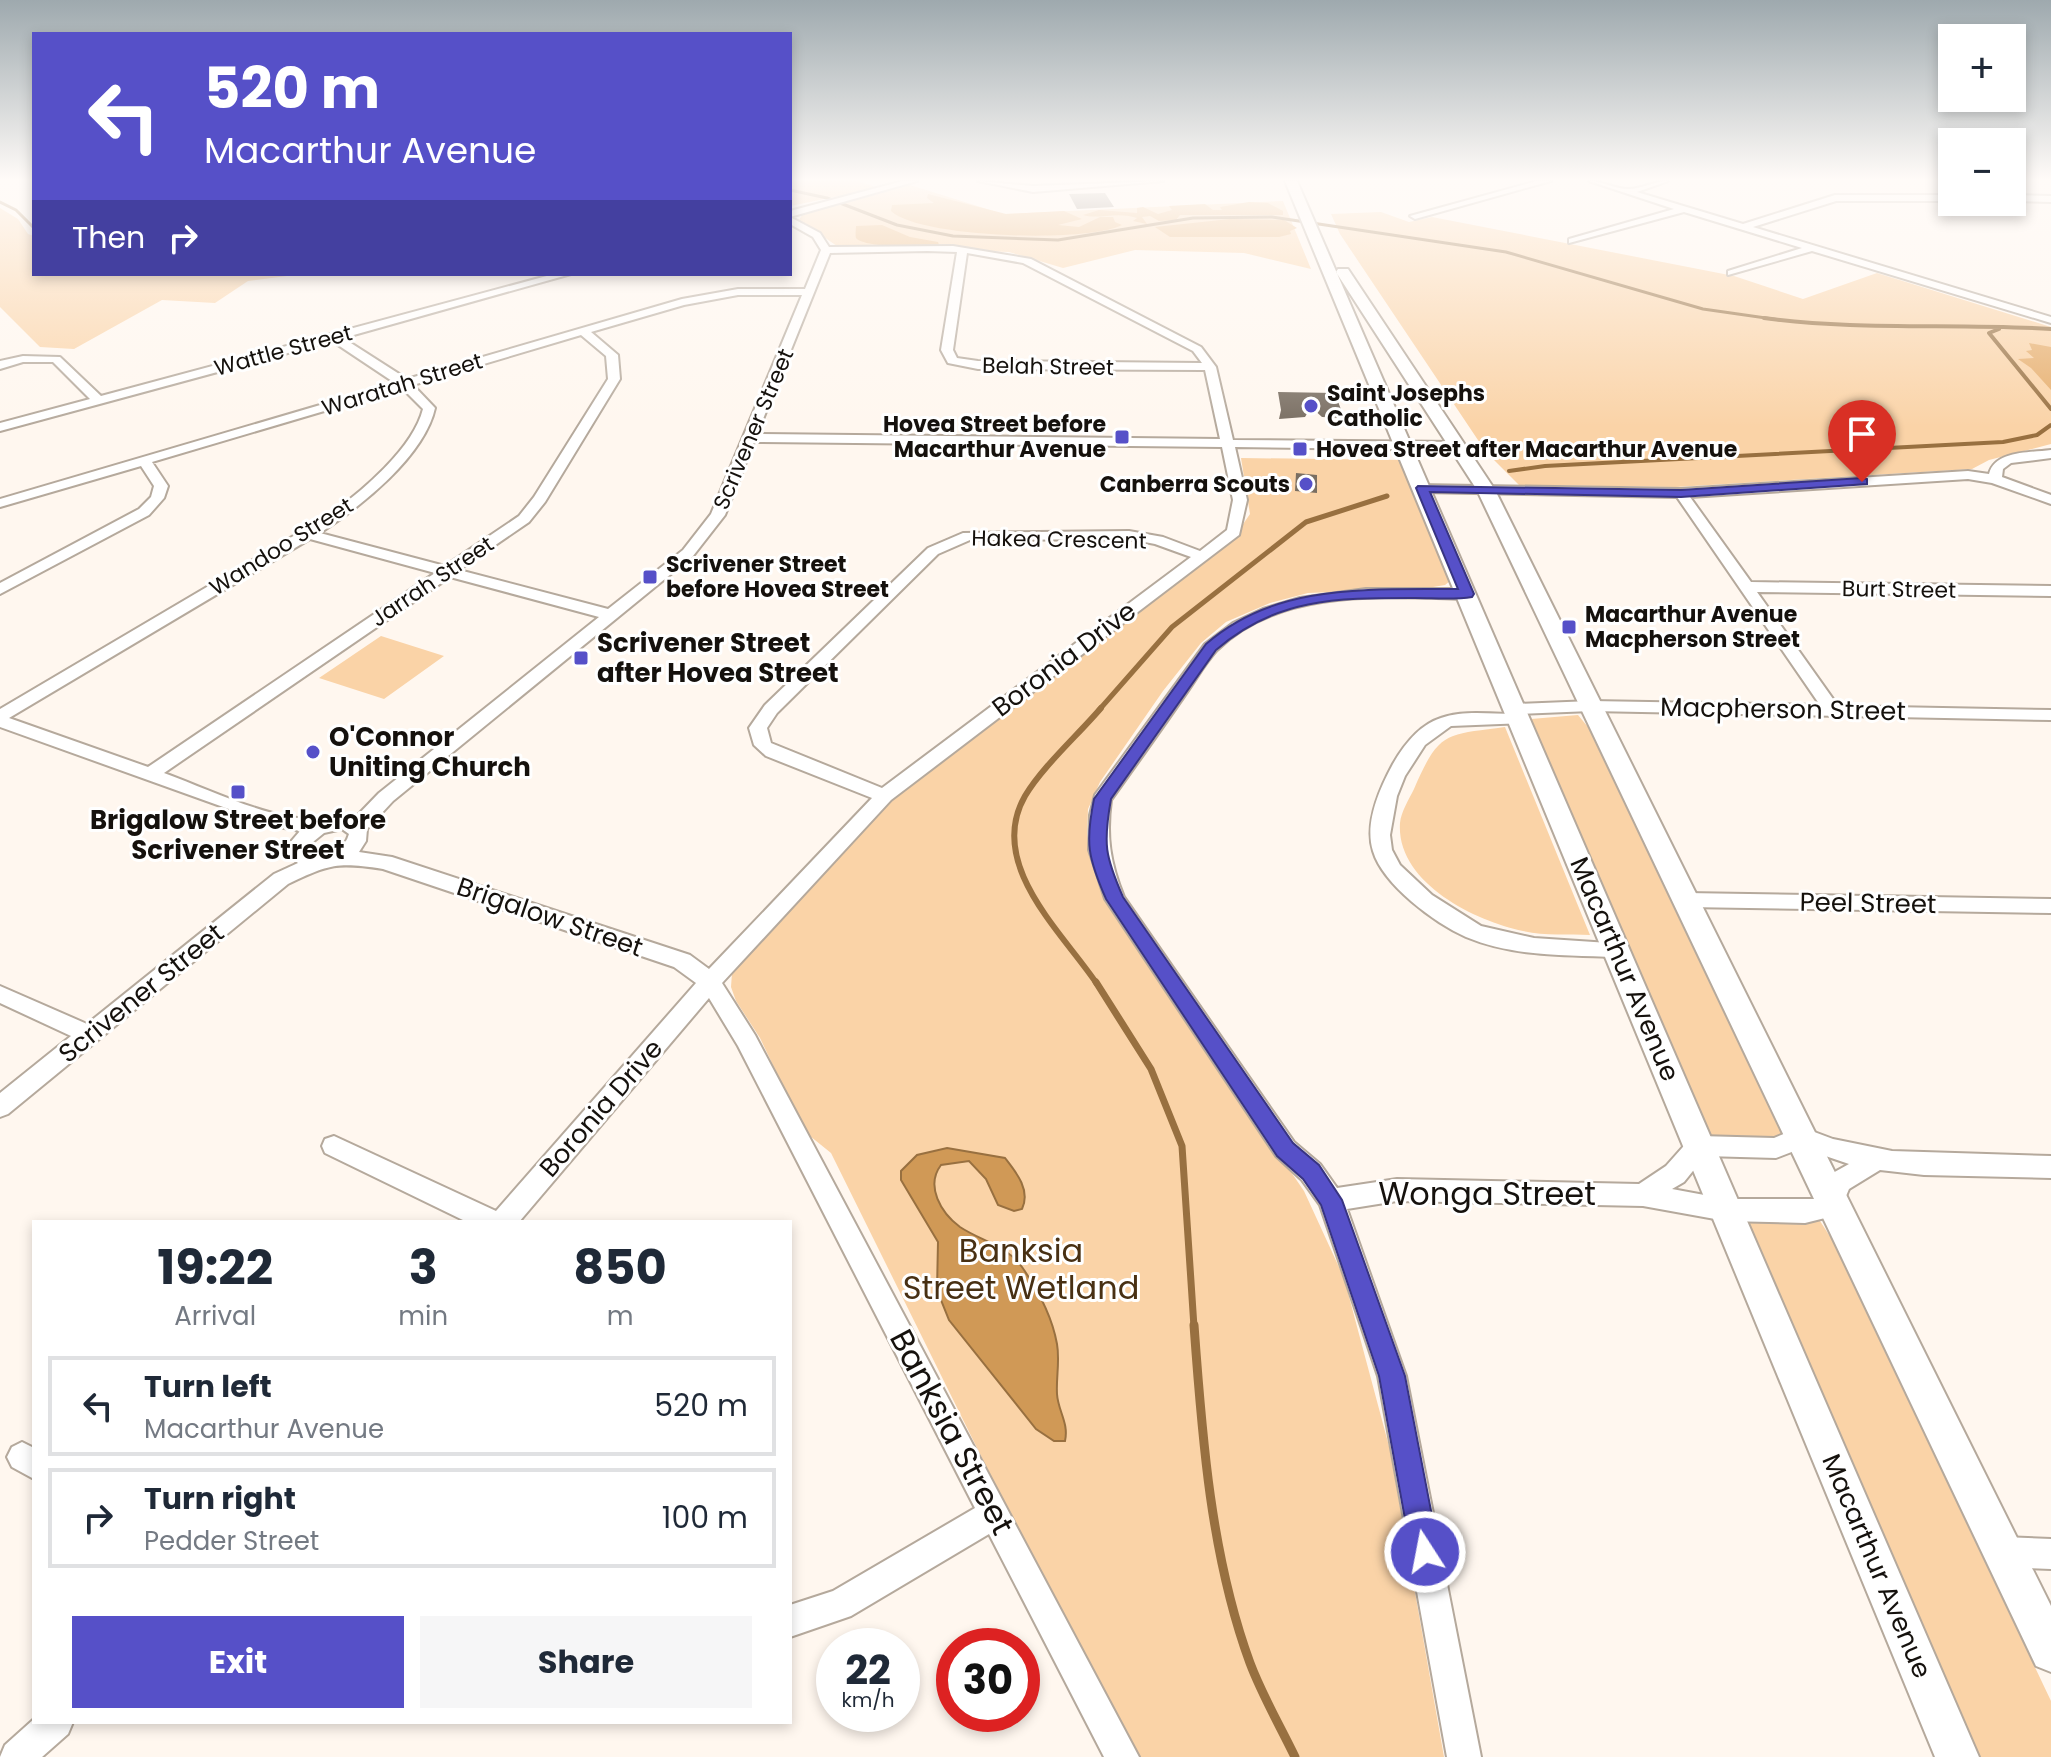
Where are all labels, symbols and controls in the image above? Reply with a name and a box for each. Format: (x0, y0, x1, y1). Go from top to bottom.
map controls (1938, 24, 2026, 216)
button: + (1938, 24, 2026, 112)
text: 520 m (204, 49, 380, 128)
icon: left (72, 64, 176, 168)
text: Macarthur Avenue (204, 125, 536, 176)
button: − (1938, 128, 2026, 216)
text: Then (72, 216, 145, 259)
icon: right (161, 216, 205, 260)
street label: Wattle Street (211, 317, 356, 384)
street label: Scrivener Street (706, 344, 801, 514)
street label: Waratah Street (318, 345, 486, 424)
street label: Belah Street (982, 350, 1114, 383)
place label: Saint Josephs Catholic (1327, 378, 1485, 434)
marker: Saint Josephs Catholic (1302, 397, 1320, 415)
pin (1828, 400, 1896, 482)
place label: Hovea Street before Macarthur Avenue (883, 409, 1106, 465)
icon: arrive (1840, 412, 1884, 456)
marker: Hovea Street before Macarthur Avenue (1113, 428, 1131, 446)
place label: Hovea Street after Macarthur Avenue (1316, 434, 1737, 465)
marker: Hovea Street after Macarthur Avenue (1291, 440, 1309, 458)
place label: Canberra Scouts (1100, 469, 1290, 500)
marker: Canberra Scouts (1297, 475, 1315, 493)
street label: Wandoo Street (204, 490, 359, 603)
street label: Hakea Crescent (971, 522, 1147, 557)
street label: Jarrah Street (365, 529, 500, 634)
place label: Scrivener Street before Hovea Street (666, 549, 889, 605)
marker: Scrivener Street before Hovea Street (641, 568, 659, 586)
street label: Burt Street (1842, 573, 1956, 606)
street label: Boronia Drive (985, 593, 1143, 725)
place label: Macarthur Avenue Macpherson Street (1585, 599, 1800, 655)
marker: Macarthur Avenue Macpherson Street (1560, 618, 1578, 636)
place label: Scrivener Street after Hovea Street (597, 625, 839, 691)
marker: Scrivener Street after Hovea Street (572, 649, 590, 667)
street label: Macpherson Street (1660, 689, 1906, 729)
place label: O'Connor Uniting Church (329, 719, 531, 785)
marker: O'Connor Uniting Church (304, 743, 322, 761)
marker: Brigalow Street before Scrivener Street (229, 783, 247, 801)
place label: Brigalow Street before Scrivener Street (90, 802, 386, 868)
street label: Macarthur Avenue (1562, 851, 1688, 1087)
street label: Brigalow Street (452, 868, 648, 966)
street label: Peel Street (1799, 884, 1937, 922)
street label: Scrivener Street (51, 915, 231, 1071)
street label: Boronia Drive (531, 1031, 671, 1185)
street label: Wonga Street (1378, 1171, 1596, 1216)
park label: Banksia Street Wetland (903, 1228, 1139, 1310)
text: 19:22 (157, 1234, 273, 1301)
text: 3 (409, 1234, 438, 1301)
text: 850 (573, 1234, 667, 1301)
text: Arrival (174, 1298, 256, 1334)
text: min (398, 1298, 448, 1334)
text: m (607, 1298, 633, 1334)
street label: Banksia Street (879, 1321, 1026, 1542)
text: Turn left (144, 1365, 272, 1408)
icon: left (76, 1384, 120, 1428)
text: 520 m (654, 1384, 748, 1427)
text: Macarthur Avenue (144, 1411, 384, 1447)
street label: Macarthur Avenue (1814, 1448, 1940, 1684)
text: Turn right (144, 1477, 296, 1520)
icon: right (76, 1496, 120, 1540)
text: 100 m (662, 1496, 748, 1539)
position arrow (1383, 1510, 1467, 1594)
text: Pedder Street (144, 1523, 319, 1559)
button: Exit (72, 1616, 404, 1708)
button: Share (420, 1616, 752, 1708)
speed limit sign: 30 (936, 1628, 1040, 1732)
text: 22 (845, 1642, 891, 1698)
text: km/h (841, 1686, 895, 1714)

